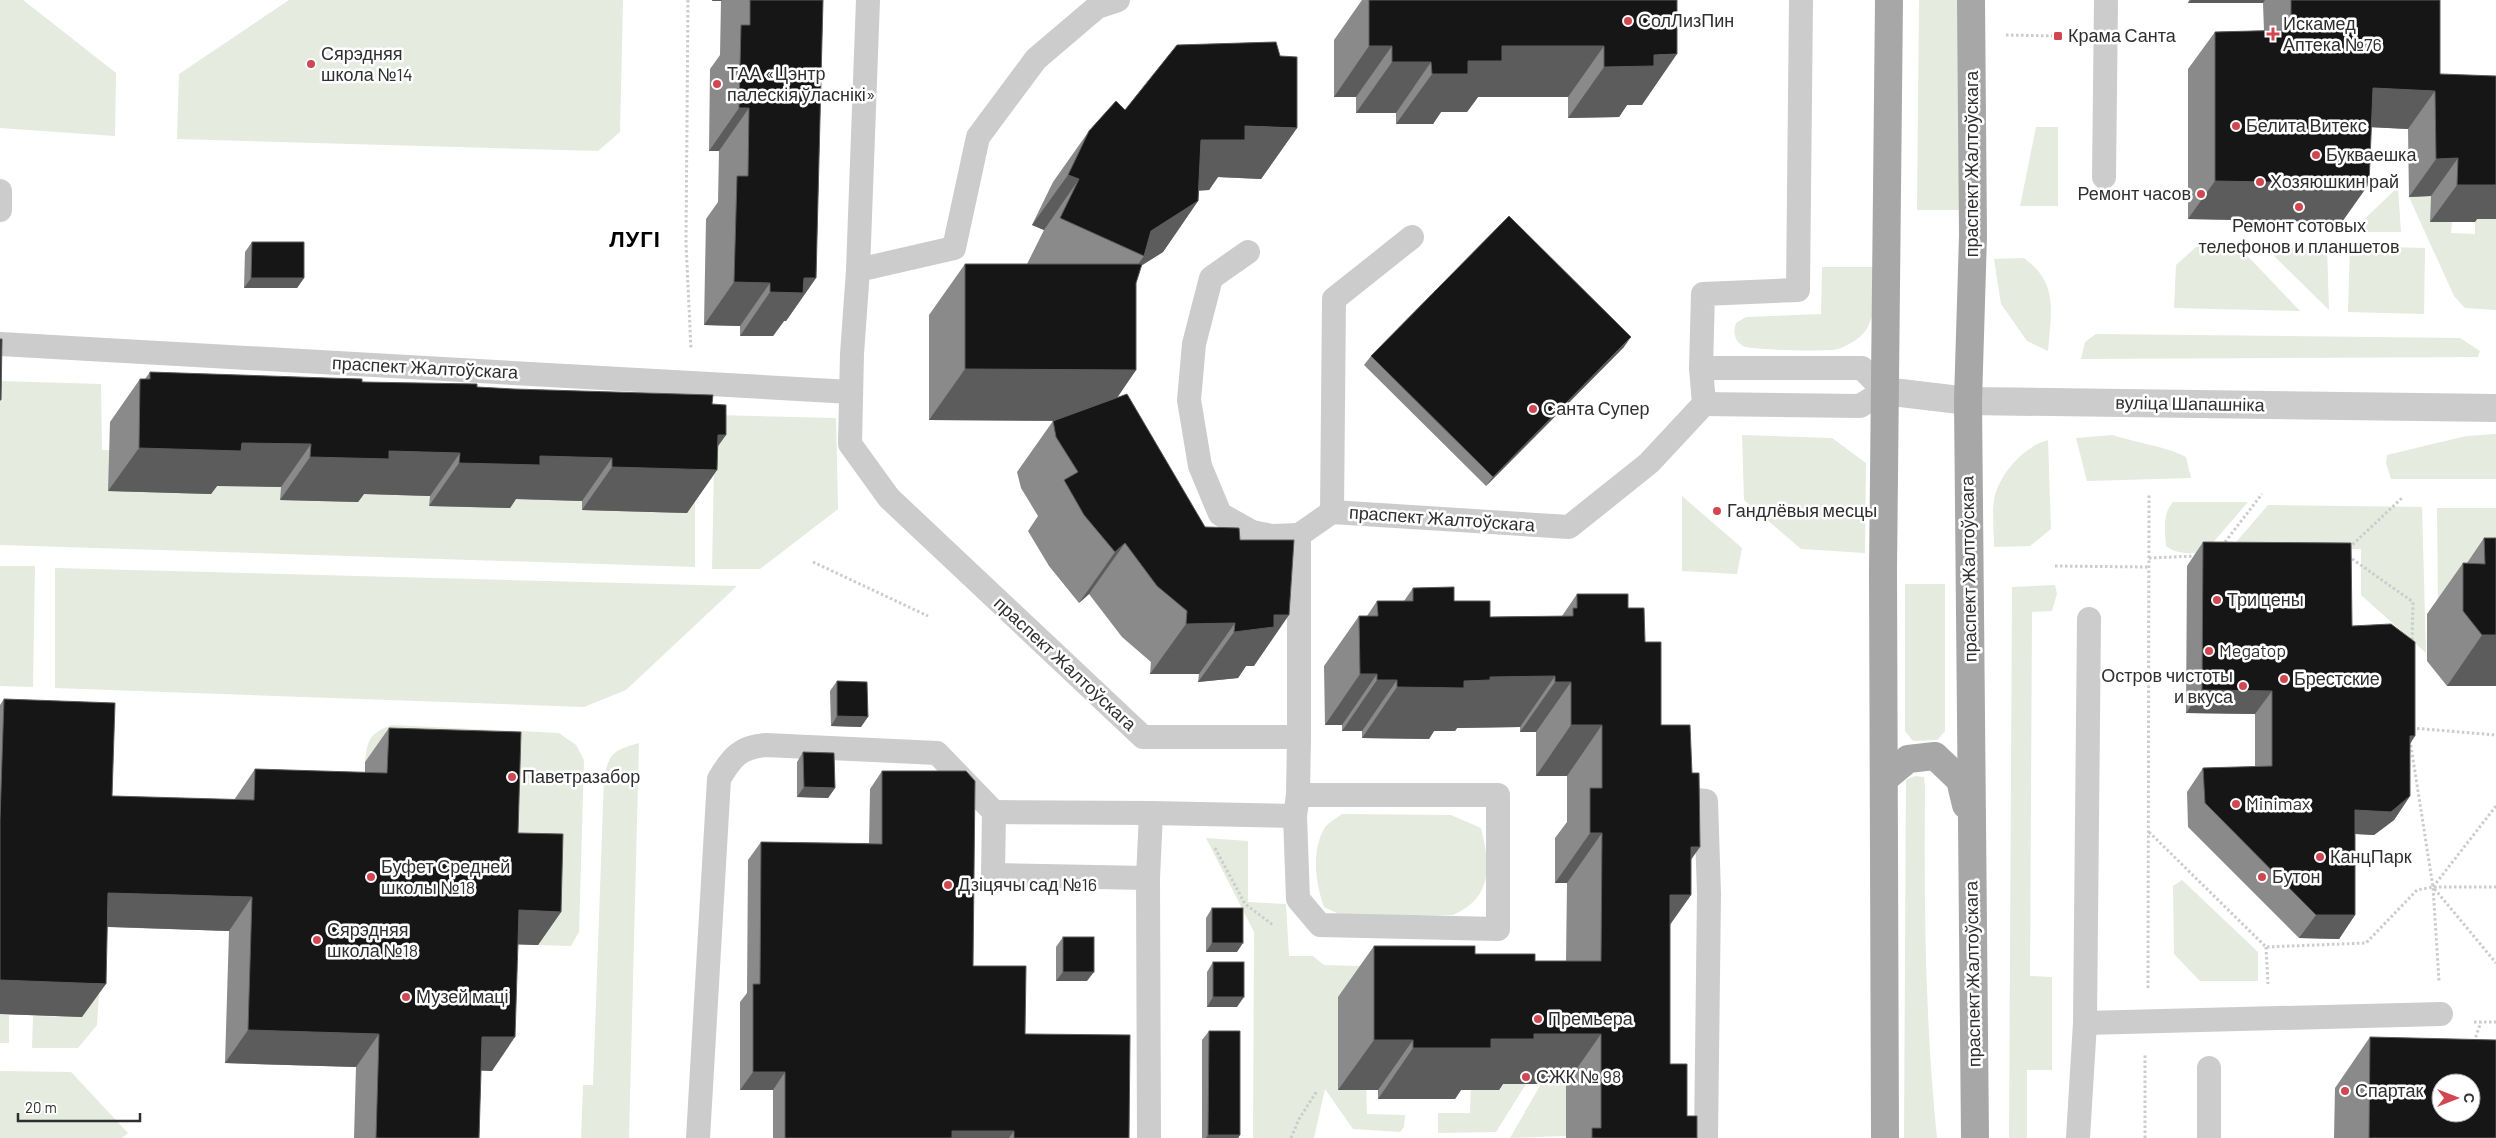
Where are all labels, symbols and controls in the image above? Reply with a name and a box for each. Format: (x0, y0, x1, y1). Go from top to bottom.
place label: СолЛизПин (1638, 9, 1734, 31)
place label: Искамед Аптека №76 (2283, 12, 2382, 55)
marker: СолЛизПин (1622, 15, 1634, 27)
place label: Крама Санта (2068, 24, 2177, 46)
marker: Искамед Аптека №76 (2267, 28, 2279, 40)
marker: Крама Санта (2052, 30, 2064, 42)
place label: Сярэдняя школа №14 (321, 42, 413, 85)
marker: Сярэдняя школа №14 (305, 58, 317, 70)
place label: ТАА «Цэнтр палескія ўласнікі» (727, 62, 876, 105)
street label: праспект Жалтоўскага (1960, 70, 1982, 257)
marker: ТАА «Цэнтр палескія ўласнікі» (711, 78, 723, 90)
place label: Белита Витекс (2246, 114, 2367, 136)
marker: Белита Витекс (2230, 120, 2242, 132)
place label: Букваешка (2326, 143, 2417, 165)
marker: Букваешка (2310, 149, 2322, 161)
place label: Хозяюшкин рай (2270, 170, 2399, 192)
marker: Хозяюшкин рай (2254, 176, 2266, 188)
place label: Ремонт часов (2077, 182, 2191, 204)
marker: Ремонт часов (2195, 188, 2207, 200)
marker: Ремонт сотовых телефонов и планшетов (2293, 201, 2305, 213)
place label: Ремонт сотовых телефонов и планшетов (2198, 214, 2400, 257)
district label: ЛУГІ (609, 225, 661, 251)
street label: праспект Жалтоўскага (331, 351, 520, 383)
street label: вуліца Шапашніка (2115, 391, 2266, 415)
place label: Санта Супер (1543, 397, 1650, 419)
marker: Санта Супер (1527, 403, 1539, 415)
street label: праспект Жалтоўскага (1955, 475, 1981, 662)
place label: Гандлёвыя месцы (1727, 499, 1877, 521)
street label: праспект Жалтоўскага (1348, 501, 1537, 536)
marker: Гандлёвыя месцы (1711, 505, 1723, 517)
place label: Три цены (2227, 588, 2304, 610)
street label: праспект Жалтоўскага (990, 592, 1142, 736)
marker: Три цены (2211, 594, 2223, 606)
place label: Megatop (2219, 639, 2286, 661)
marker: Megatop (2203, 645, 2215, 657)
place label: Остров чистоты и вкуса (2101, 664, 2234, 707)
place label: Брестские (2294, 667, 2380, 689)
marker: Брестские (2278, 673, 2290, 685)
marker: Остров чистоты и вкуса (2237, 680, 2249, 692)
place label: Паветразабор (522, 765, 640, 787)
marker: Паветразабор (506, 771, 518, 783)
place label: Minimax (2246, 792, 2311, 814)
marker: Minimax (2230, 798, 2242, 810)
place label: КанцПарк (2330, 845, 2412, 867)
marker: КанцПарк (2314, 851, 2326, 863)
place label: Буфет Средней школы №18 (381, 855, 510, 898)
place label: Бутон (2272, 865, 2320, 887)
marker: Буфет Средней школы №18 (365, 871, 377, 883)
marker: Бутон (2256, 871, 2268, 883)
place label: Дзіцячы сад №16 (958, 873, 1097, 895)
marker: Дзіцячы сад №16 (942, 879, 954, 891)
street label: праспект Жалтоўскага (1959, 880, 1985, 1067)
place label: Сярэдняя школа №18 (327, 918, 418, 961)
marker: Сярэдняя школа №18 (311, 934, 323, 946)
place label: Музей маці (416, 985, 509, 1007)
marker: Музей маці (400, 991, 412, 1003)
place label: Премьера (1548, 1007, 1634, 1029)
marker: Премьера (1532, 1013, 1544, 1025)
place label: СЖК № 98 (1536, 1065, 1621, 1087)
marker: СЖК № 98 (1520, 1071, 1532, 1083)
north arrow (2431, 1073, 2481, 1123)
place label: Спартак (2355, 1079, 2423, 1101)
marker: Спартак (2339, 1085, 2351, 1097)
scale bar (18, 1090, 140, 1122)
text: С (2461, 1093, 2478, 1103)
text: 20 m (25, 1098, 57, 1116)

